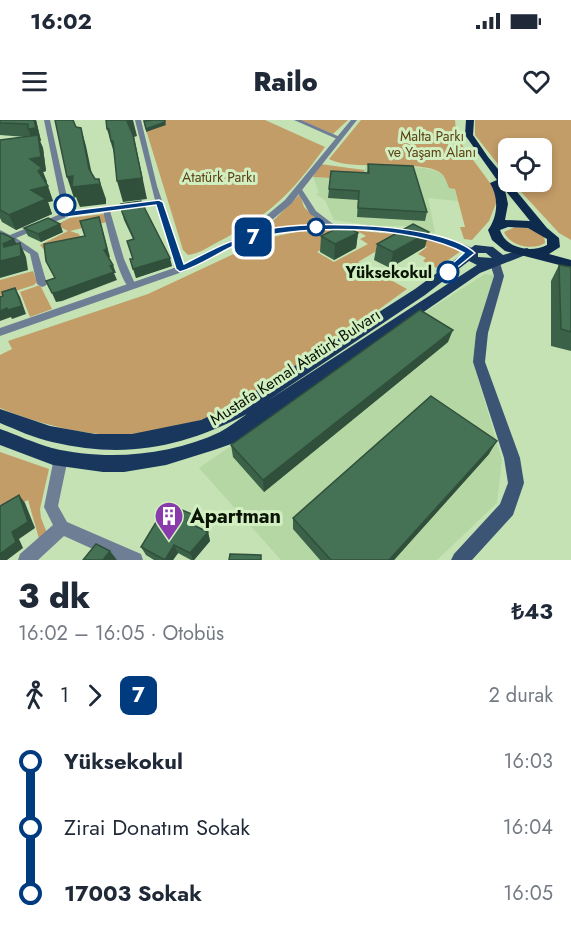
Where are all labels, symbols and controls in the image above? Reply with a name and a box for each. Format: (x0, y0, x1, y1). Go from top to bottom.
text: 16:02 (30, 5, 92, 37)
text: Railo (253, 62, 318, 101)
icon: menu (18, 65, 51, 98)
icon: heart (520, 65, 553, 98)
park label: Malta Parkı ve Yaşam Alanı (388, 126, 476, 162)
map controls (498, 138, 552, 192)
button: locate (498, 138, 552, 192)
park label: Atatürk Parkı (182, 167, 256, 187)
unlabelled marker (54, 194, 76, 216)
line badge: 7 (234, 218, 272, 256)
unlabelled marker (307, 218, 325, 236)
text: 7 (247, 222, 259, 252)
place label: Yüksekokul (345, 261, 432, 284)
marker: Yüksekokul (437, 261, 459, 283)
street label: Mustafa Kemal Atatürk Bulvarı (205, 303, 385, 431)
building icon: Apartman (153, 500, 185, 542)
place label: Apartman (189, 502, 281, 531)
text: 3 dk (18, 573, 90, 620)
text: ₺43 (511, 595, 553, 627)
text: 16:02 – 16:05 · Otobüs (18, 619, 224, 648)
icon: walk (18, 679, 51, 712)
icon: forward (78, 679, 111, 712)
text: 7 (132, 680, 145, 710)
text: 1 (60, 681, 69, 710)
text: 2 durak (488, 681, 553, 710)
text: Yüksekokul (64, 745, 183, 777)
text: 16:03 (504, 747, 553, 776)
text: Zirai Donatım Sokak (64, 811, 250, 843)
text: 16:04 (503, 813, 553, 842)
text: 17003 Sokak (64, 877, 202, 909)
text: 16:05 (503, 879, 553, 908)

